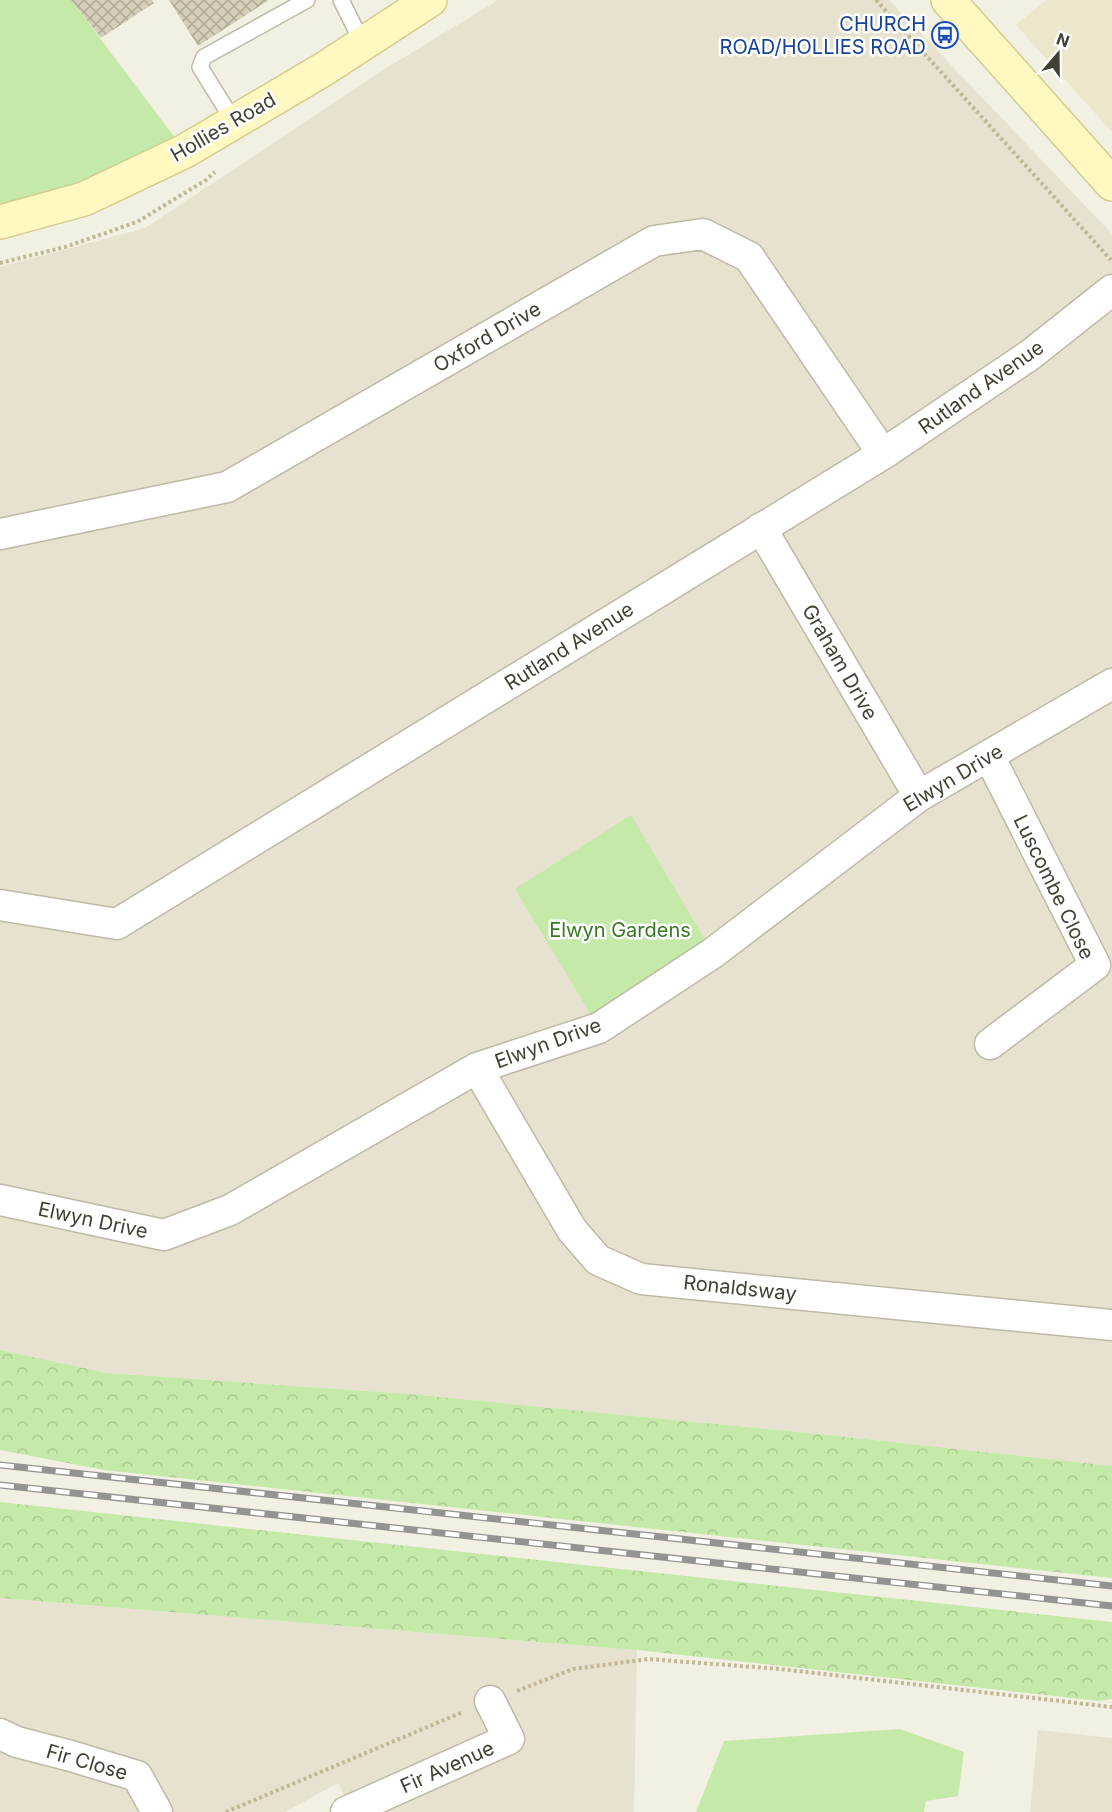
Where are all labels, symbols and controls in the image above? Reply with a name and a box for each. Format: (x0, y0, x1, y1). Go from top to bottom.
place label: CHURCH ROAD/HOLLIES ROAD (720, 12, 926, 59)
bus stop icon: CHURCH ROAD/HOLLIES ROAD (930, 20, 960, 50)
north arrow (1028, 24, 1088, 84)
text: N (1054, 28, 1072, 51)
street label: Hollies Road (166, 87, 280, 167)
street label: Oxford Drive (429, 297, 545, 377)
street label: Rutland Avenue (914, 335, 1048, 439)
street label: Rutland Avenue (500, 597, 638, 695)
street label: Graham Drive (797, 600, 883, 724)
street label: Elwyn Drive (899, 739, 1007, 817)
street label: Luscombe Close (1009, 811, 1099, 963)
park label: Elwyn Gardens (549, 918, 691, 942)
street label: Elwyn Drive (491, 1013, 605, 1073)
street label: Elwyn Drive (36, 1197, 150, 1243)
street label: Ronaldsway (682, 1270, 798, 1306)
street label: Fir Avenue (396, 1736, 498, 1798)
street label: Fir Close (44, 1739, 130, 1785)

